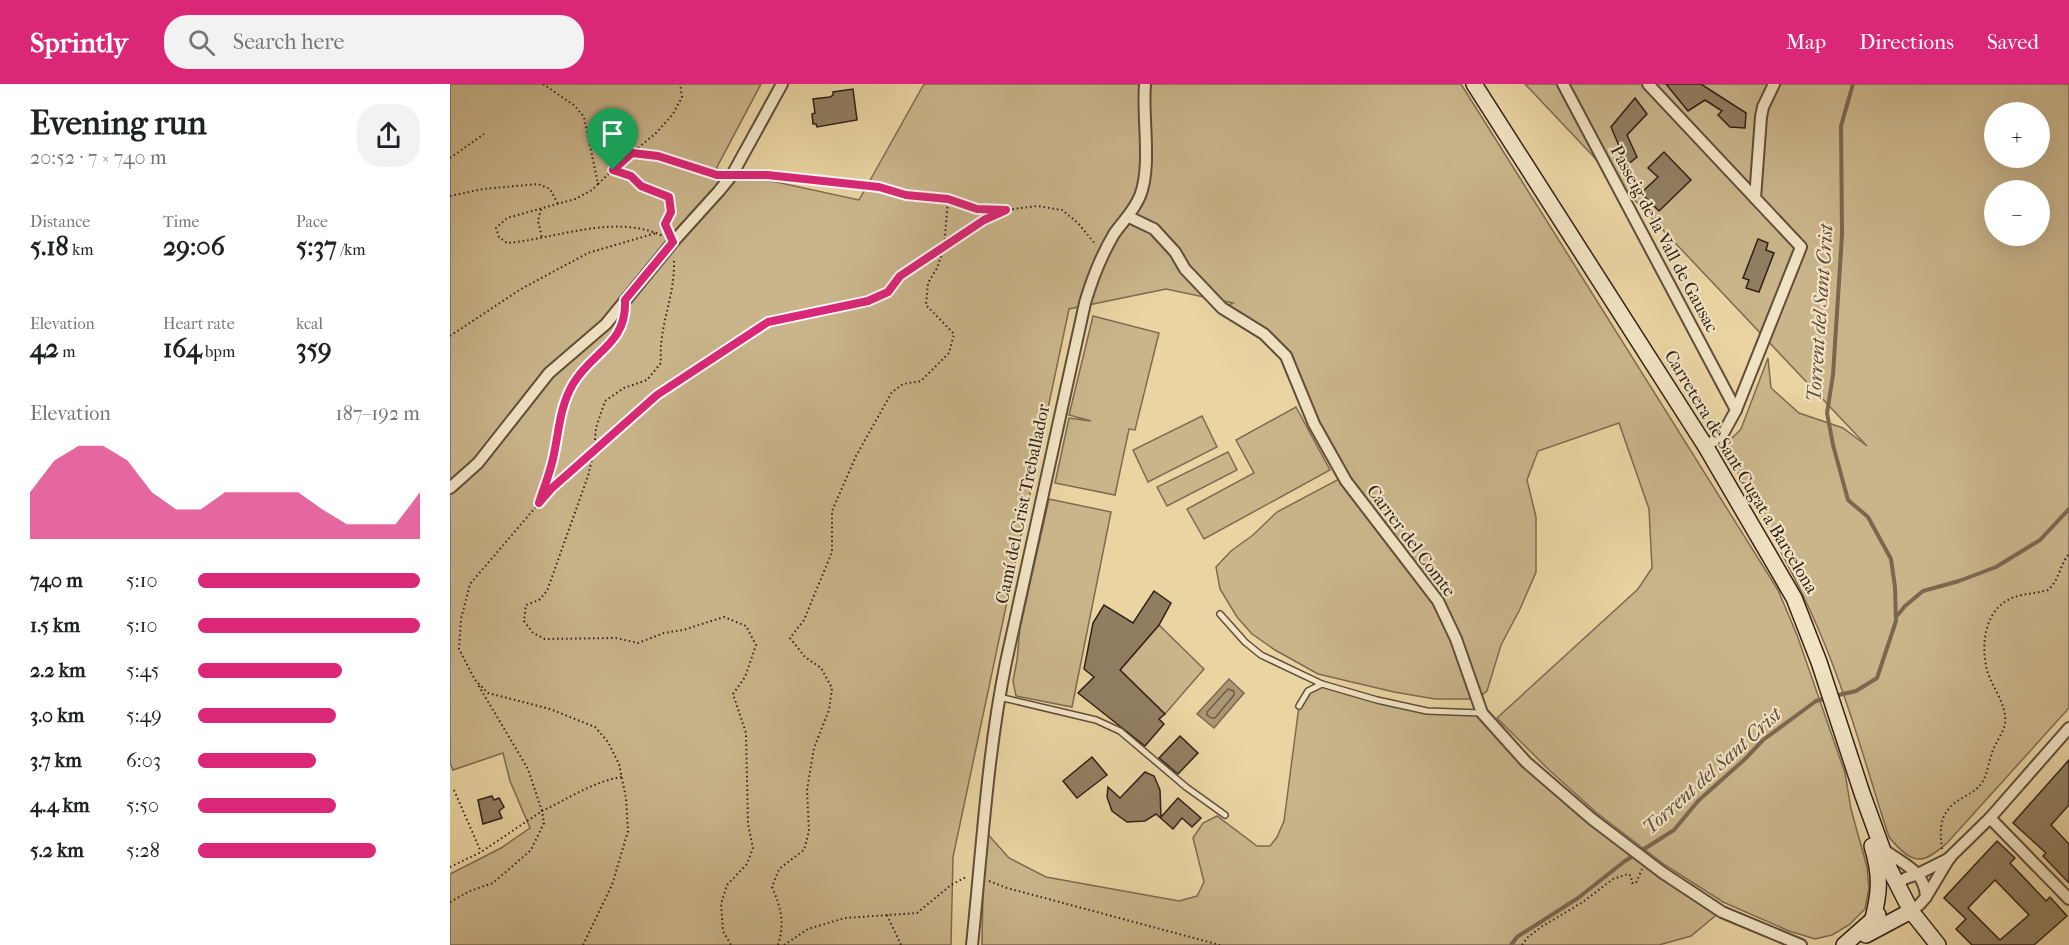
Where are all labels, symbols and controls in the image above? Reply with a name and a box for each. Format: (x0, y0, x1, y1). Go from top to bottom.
search box (164, 15, 584, 69)
text: Sprintly (30, 26, 128, 59)
icon: search (185, 26, 218, 59)
text: Search here (233, 29, 344, 55)
text: Map (1786, 30, 1826, 54)
text: Directions (1859, 30, 1954, 54)
text: Saved (1987, 30, 2039, 54)
map controls (1984, 102, 2050, 246)
button: + (1984, 102, 2050, 168)
text: Evening run (30, 104, 207, 143)
button: share (357, 104, 420, 167)
pin (587, 108, 638, 170)
icon: arrive (596, 117, 629, 150)
street label: Passeig de la Vall de Gausac (1606, 142, 1722, 336)
text: 20:52 · 7 × 740 m (30, 146, 167, 169)
button: − (1984, 180, 2050, 246)
text: Distance (30, 212, 90, 231)
text: Time (163, 212, 199, 231)
text: Pace (296, 212, 328, 231)
water label: Torrent del Sant Crist (1802, 221, 1838, 403)
text: 5.18 (30, 231, 69, 262)
text: 29:06 (163, 231, 225, 262)
text: 5:37 (296, 231, 337, 262)
text: km (69, 240, 94, 259)
text: /km (337, 240, 366, 259)
text: Elevation (30, 314, 95, 333)
text: Heart rate (163, 314, 235, 333)
text: kcal (296, 314, 323, 333)
text: 42 (30, 333, 59, 364)
text: 164 (163, 333, 202, 364)
text: 359 (296, 333, 332, 364)
text: m (59, 342, 75, 361)
text: bpm (202, 342, 235, 361)
street label: Carretera de Sant Cugat a Barcelona (1660, 346, 1823, 598)
text: Elevation (30, 402, 111, 425)
text: 187–192 m (336, 402, 420, 425)
street label: Camí del Crist Treballador (992, 402, 1055, 606)
street label: Carrer del Comte (1362, 481, 1460, 601)
text: 740 m (30, 569, 83, 592)
text: 5:10 (126, 569, 158, 592)
text: 1.5 km (30, 614, 80, 637)
text: 5:10 (126, 614, 158, 637)
text: 2.2 km (30, 659, 86, 682)
text: 5:45 (126, 659, 159, 682)
water label: Torrent del Sant Crist (1638, 702, 1787, 839)
text: 3.0 km (30, 704, 84, 727)
text: 5:49 (126, 704, 162, 727)
text: 3.7 km (30, 749, 82, 772)
text: 6:03 (126, 749, 161, 772)
text: 4.4 km (30, 794, 90, 817)
text: 5:50 (126, 794, 159, 817)
text: 5.2 km (30, 839, 84, 862)
text: 5:28 (126, 839, 160, 862)

